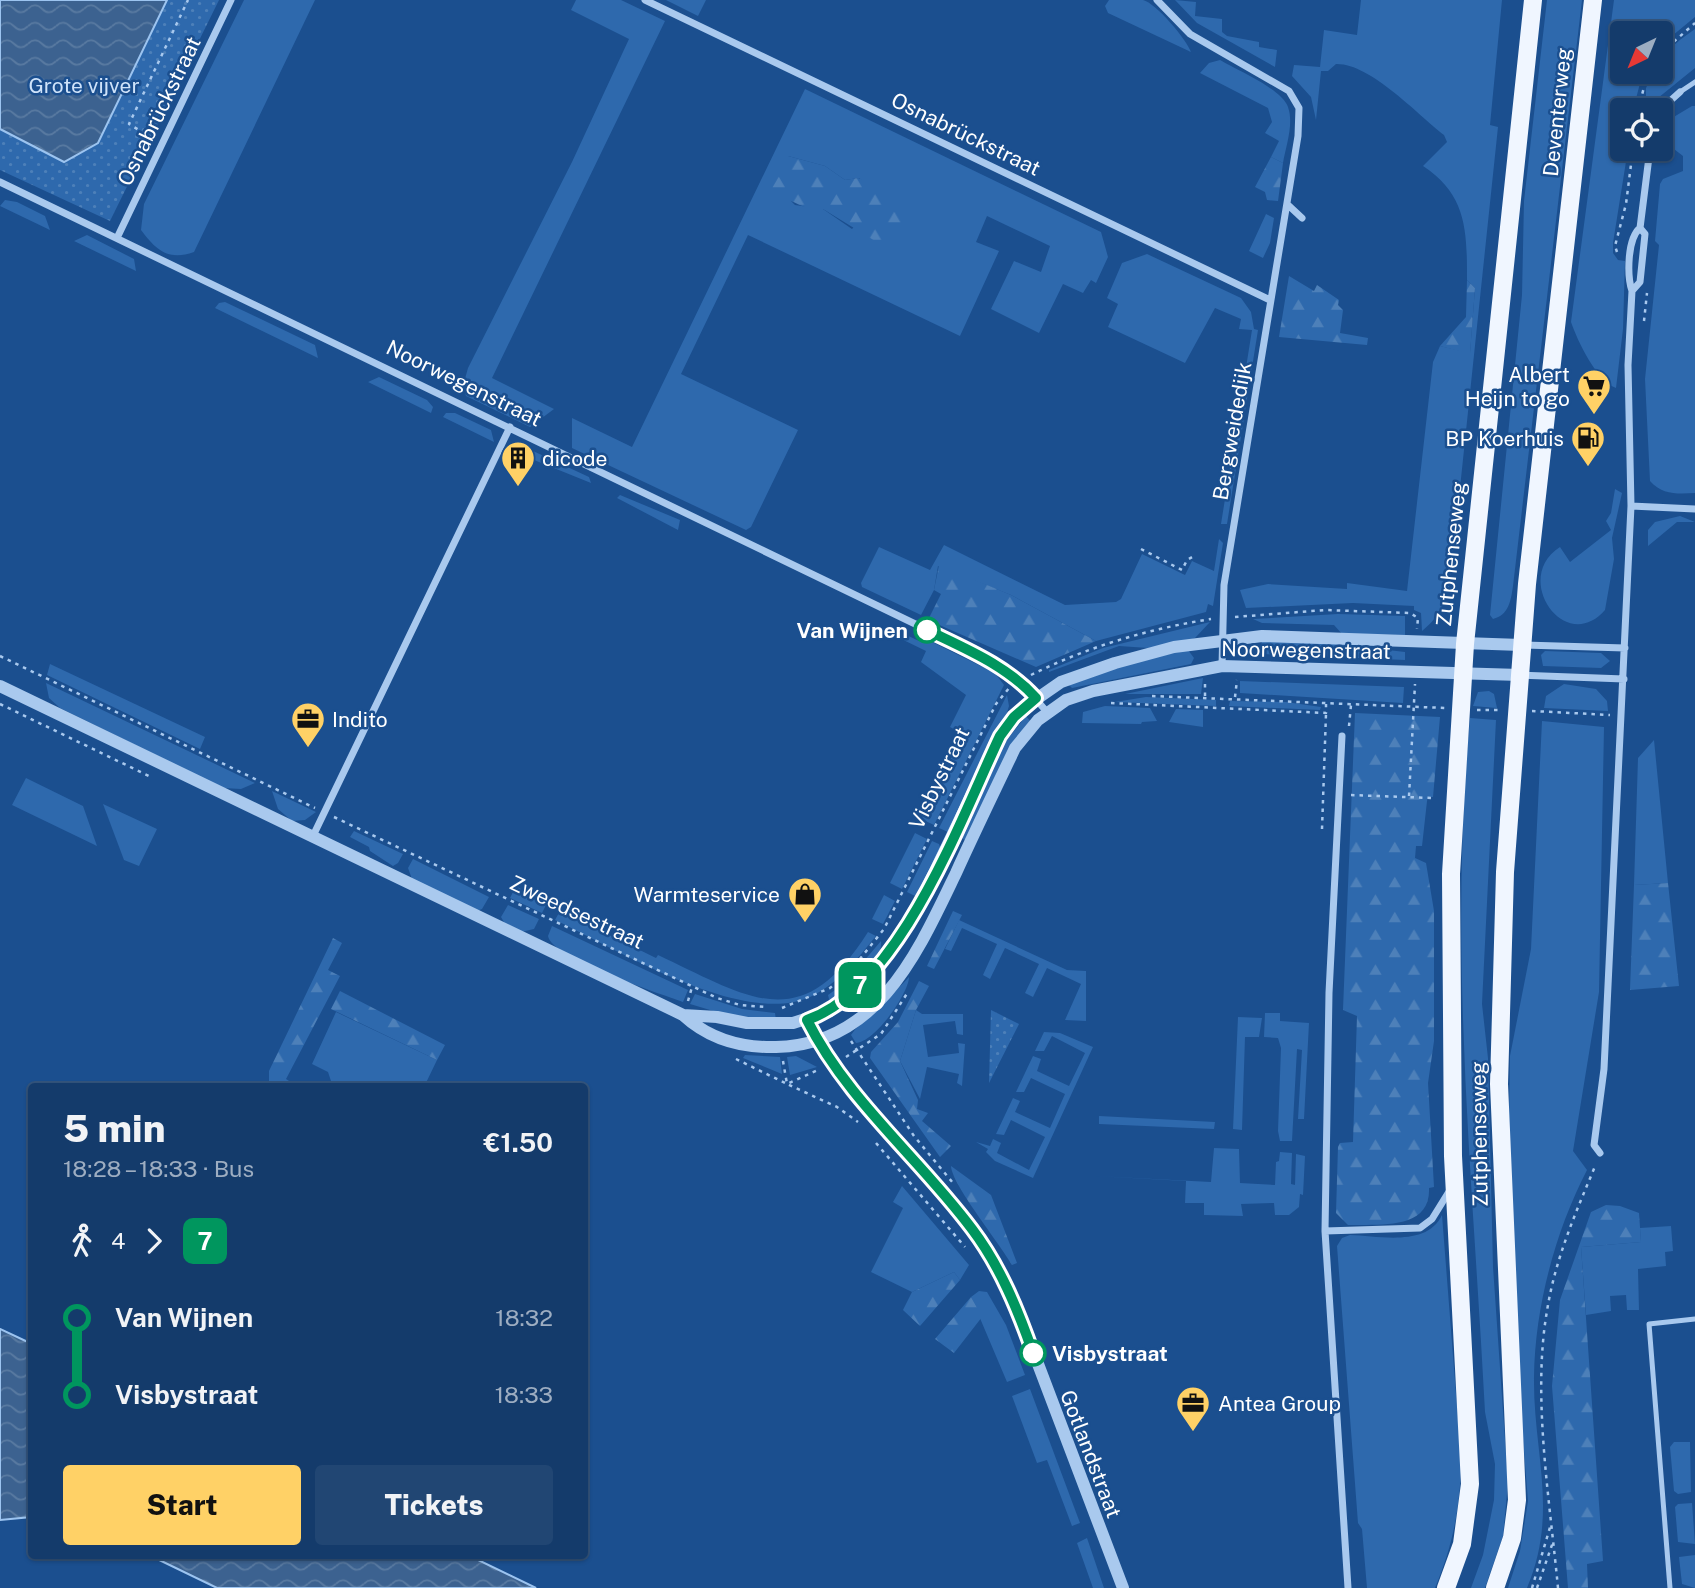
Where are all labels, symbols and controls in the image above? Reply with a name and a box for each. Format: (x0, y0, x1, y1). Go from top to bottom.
north arrow (1610, 21, 1673, 84)
map controls (1610, 21, 1673, 161)
street label: Osnabrückstraat (112, 32, 206, 190)
street label: Deventerweg (1538, 46, 1576, 178)
park label: Grote vijver (28, 73, 140, 98)
street label: Osnabrückstraat (887, 87, 1045, 181)
button: locate (1610, 98, 1673, 161)
street label: Noorwegenstraat (382, 335, 546, 431)
street label: Bergweidedijk (1208, 360, 1256, 502)
place label: Albert Heijn to go (1465, 362, 1570, 411)
supermarket icon: Albert Heijn to go (1575, 367, 1613, 416)
fuel station icon: BP Koerhuis (1569, 419, 1607, 468)
place label: BP Koerhuis (1445, 426, 1564, 451)
building icon: dicode (499, 439, 537, 488)
place label: dicode (542, 446, 608, 471)
street label: Zutphenseweg (1431, 480, 1471, 628)
marker: Van Wijnen (914, 617, 940, 643)
place label: Van Wijnen (796, 618, 908, 643)
street label: Noorwegenstraat (1221, 636, 1391, 664)
office icon: Indito (289, 700, 327, 749)
place label: Indito (332, 707, 388, 732)
street label: Visbystraat (904, 723, 974, 833)
street label: Zweedsestraat (506, 870, 648, 954)
shop icon: Warmteservice (786, 875, 824, 924)
place label: Warmteservice (634, 882, 780, 907)
line badge: 7 (837, 962, 883, 1008)
text: 7 (852, 971, 868, 999)
street label: Zutphenseweg (1465, 1061, 1493, 1207)
text: 5 min (63, 1106, 165, 1151)
text: €1.50 (484, 1127, 553, 1158)
text: 18:28 – 18:33 · Bus (63, 1155, 254, 1182)
icon: walk (63, 1222, 101, 1260)
icon: forward (135, 1222, 173, 1260)
text: 4 (111, 1227, 125, 1254)
text: 7 (197, 1227, 213, 1255)
text: Van Wijnen (115, 1302, 253, 1333)
text: 18:32 (495, 1304, 553, 1331)
marker: Visbystraat (1020, 1340, 1046, 1366)
place label: Visbystraat (1052, 1341, 1168, 1366)
text: Visbystraat (115, 1379, 258, 1410)
text: 18:33 (495, 1381, 553, 1408)
office icon: Antea Group (1174, 1384, 1212, 1433)
street label: Gotlandstraat (1055, 1387, 1127, 1521)
place label: Antea Group (1218, 1391, 1341, 1416)
button: Start (63, 1465, 301, 1545)
button: Tickets (315, 1465, 553, 1545)

